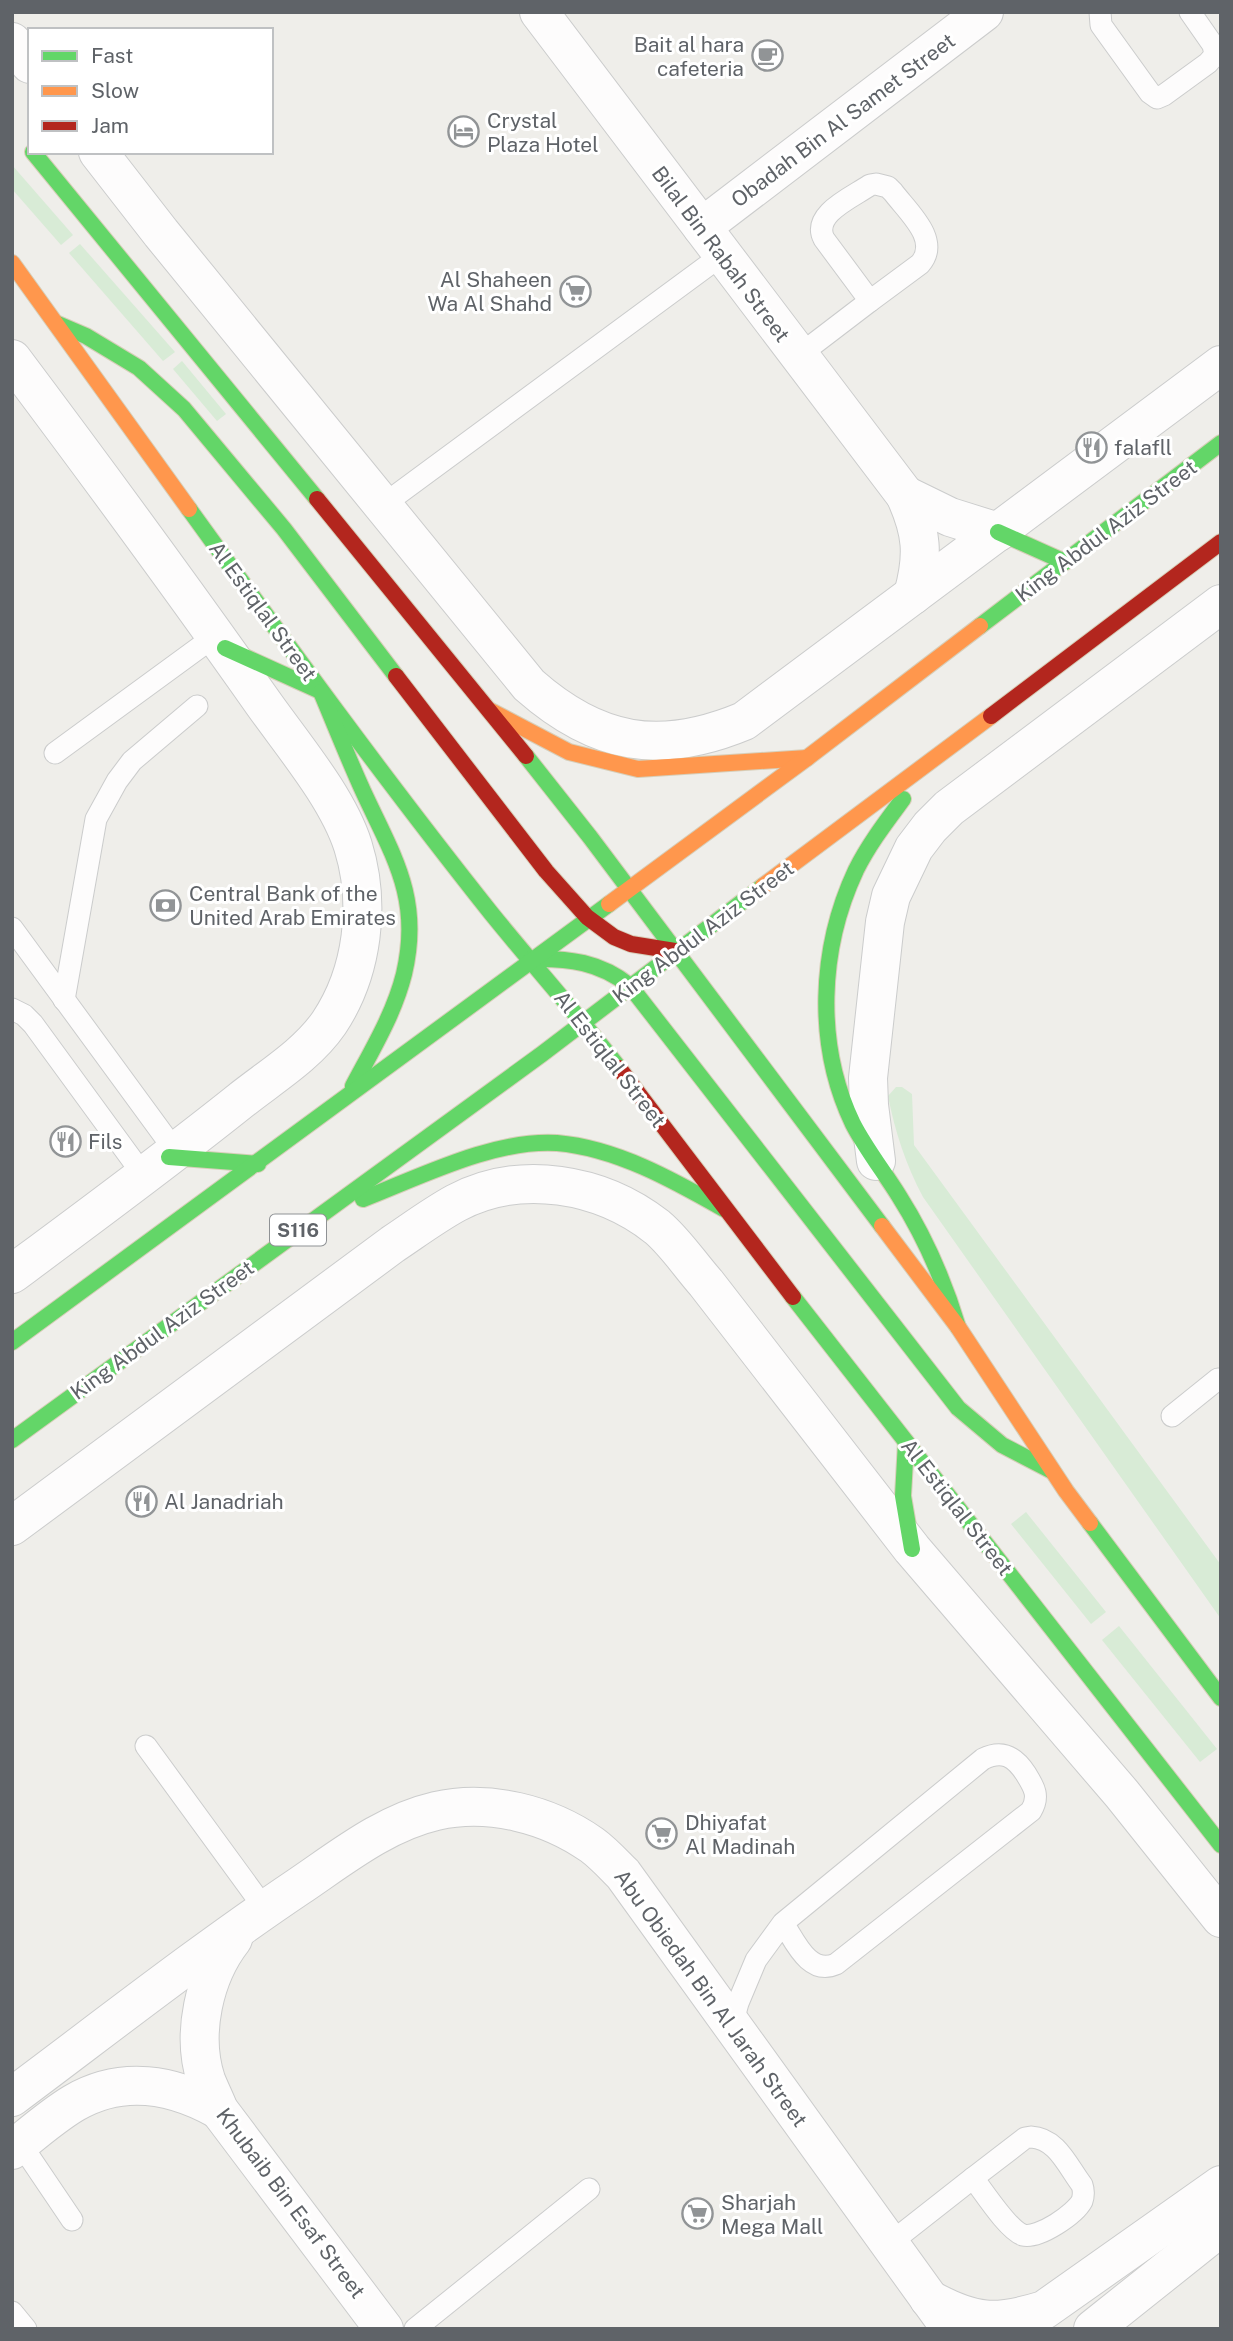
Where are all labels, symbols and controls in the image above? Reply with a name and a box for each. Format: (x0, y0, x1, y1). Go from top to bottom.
legend (28, 28, 273, 154)
street label: Obadah Bin Al Samet Street (726, 28, 960, 212)
place label: Bait al hara cafeteria (634, 32, 744, 81)
cafe icon: Bait al hara cafeteria (750, 39, 784, 73)
text: Fast (91, 43, 133, 68)
text: Slow (91, 78, 139, 103)
place label: Crystal Plaza Hotel (487, 108, 599, 157)
text: Jam (91, 113, 129, 138)
hotel icon: Crystal Plaza Hotel (447, 115, 481, 149)
street label: Bilal Bin Rabah Street (647, 161, 795, 347)
place label: Al Shaheen Wa Al Shahd (427, 267, 552, 316)
supermarket icon: Al Shaheen Wa Al Shahd (558, 274, 592, 308)
restaurant icon: falafll (1074, 430, 1108, 464)
place label: falafll (1114, 435, 1172, 460)
street label: King Abdul Aziz Street (1010, 455, 1202, 607)
street label: Al Estiqlal Street (204, 536, 322, 686)
street label: King Abdul Aziz Street (607, 856, 799, 1008)
place label: Central Bank of the United Arab Emirates (189, 881, 396, 930)
bank icon: Central Bank of the United Arab Emirates (149, 888, 183, 922)
street label: Al Estiqlal Street (549, 986, 671, 1132)
restaurant icon: Fils (48, 1124, 82, 1158)
place label: Fils (88, 1129, 123, 1154)
road number: S116 (270, 1214, 326, 1246)
street label: King Abdul Aziz Street (65, 1255, 259, 1405)
street label: Al Estiqlal Street (896, 1434, 1018, 1580)
restaurant icon: Al Janadriah (124, 1484, 158, 1518)
place label: Al Janadriah (164, 1489, 284, 1514)
place label: Dhiyafat Al Madinah (685, 1810, 795, 1859)
supermarket icon: Dhiyafat Al Madinah (645, 1817, 679, 1851)
street label: Abu Obiedah Bin Al Jarah Street (609, 1865, 813, 2131)
street label: Khubaib Bin Esaf Street (211, 2103, 371, 2303)
place label: Sharjah Mega Mall (721, 2190, 823, 2239)
supermarket icon: Sharjah Mega Mall (681, 2197, 715, 2231)

